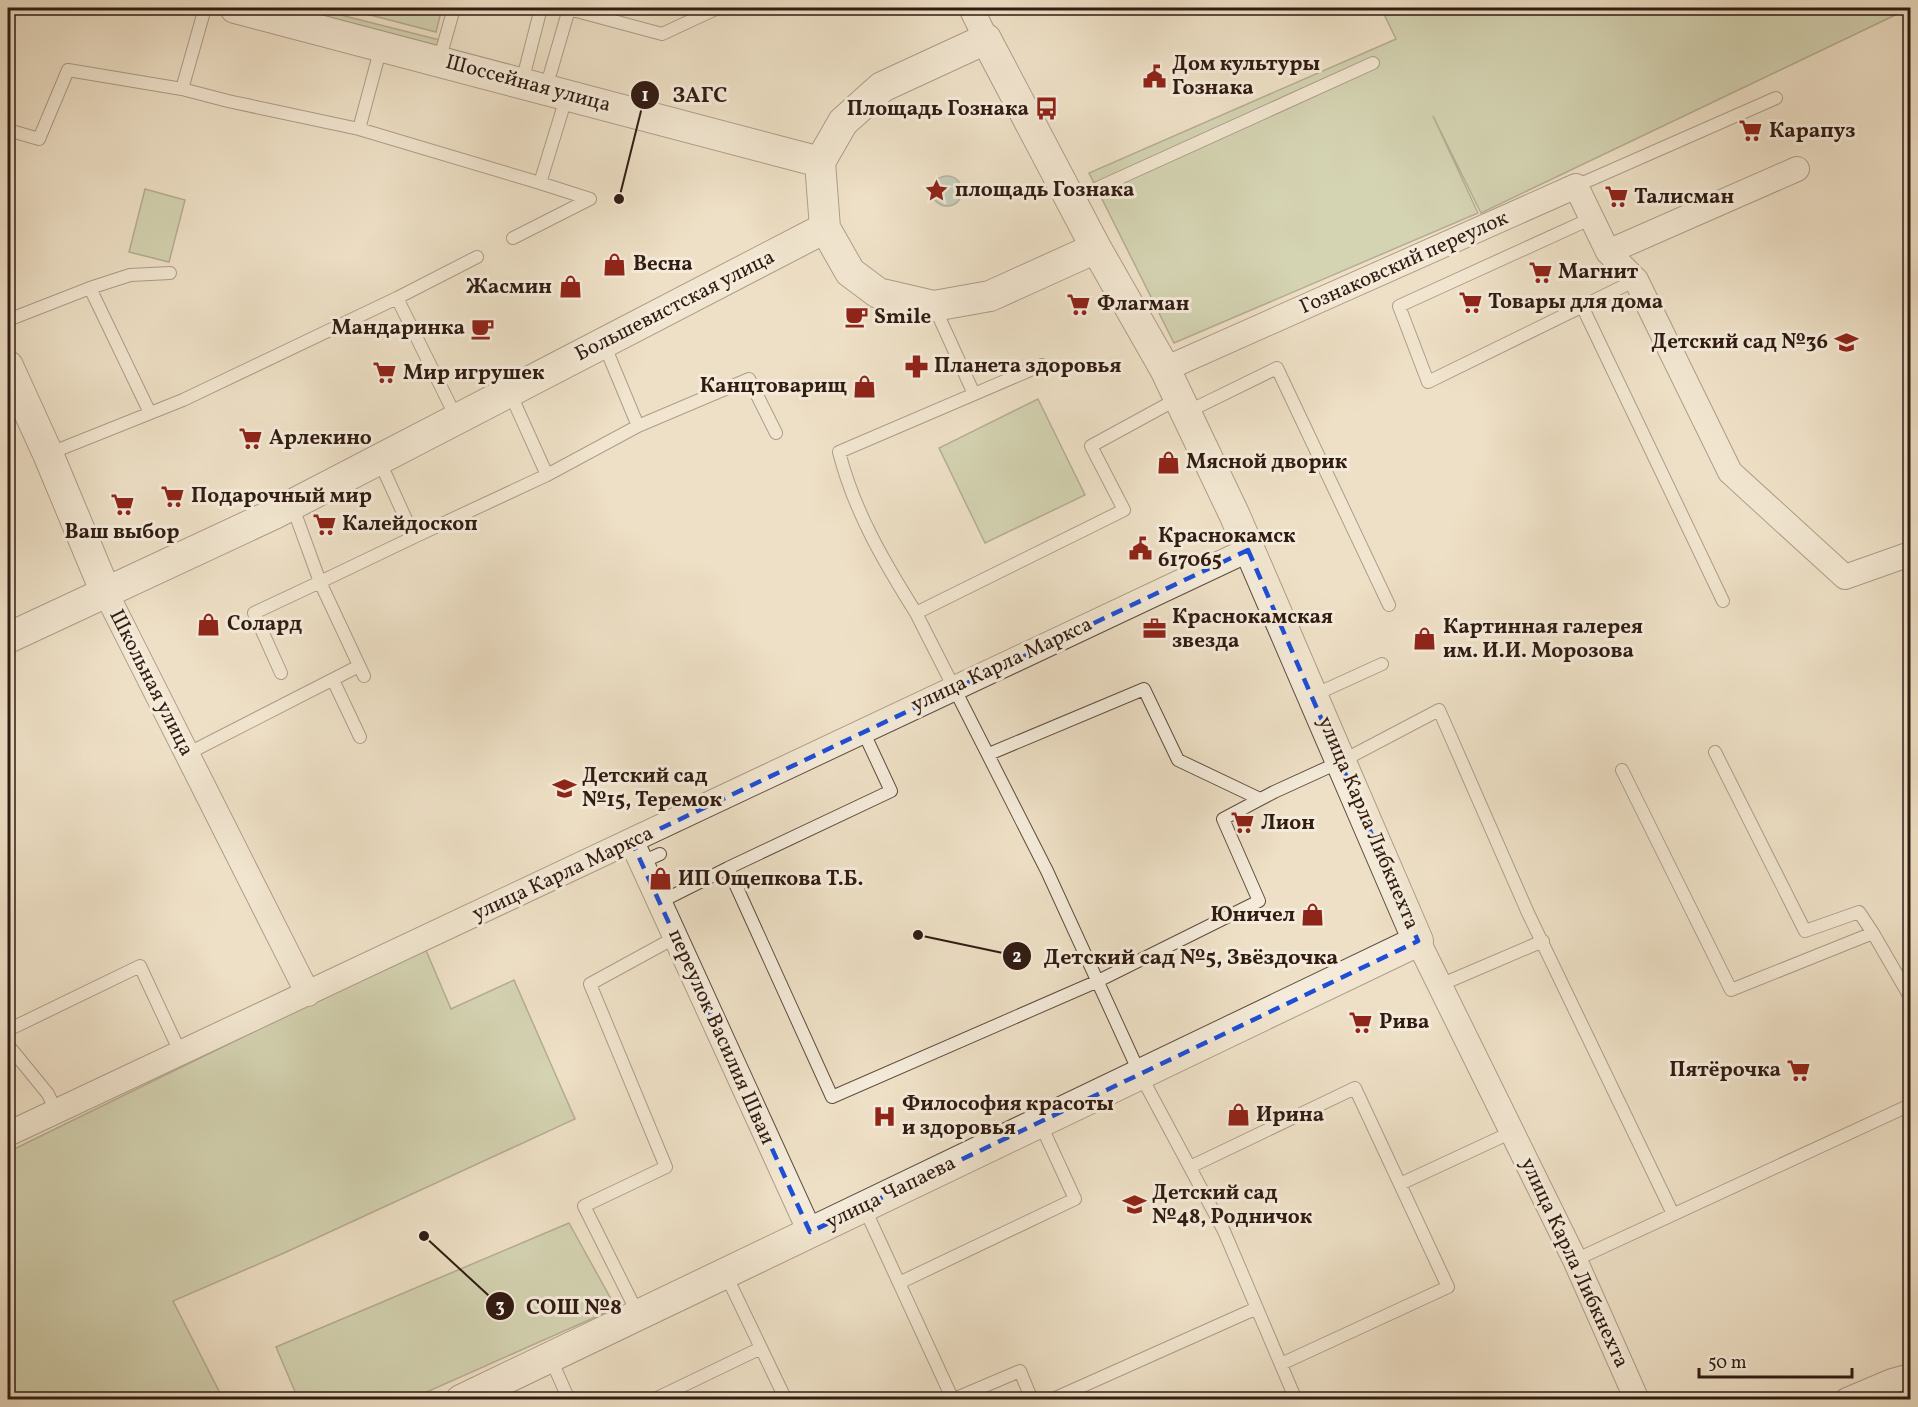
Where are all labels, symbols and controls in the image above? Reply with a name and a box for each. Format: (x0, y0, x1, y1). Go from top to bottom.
street label: Шоссейная улица (442, 48, 614, 120)
place label: Дом культуры Гознака (1172, 50, 1320, 103)
public building icon: Дом культуры Гознака (1141, 63, 1167, 89)
callout: ЗАГС (630, 75, 739, 115)
text: ЗАГС (673, 81, 727, 112)
text: 1 (641, 84, 649, 109)
place label: Площадь Гознака (847, 95, 1029, 124)
bus stop icon: Площадь Гознака (1034, 96, 1060, 122)
place label: Карапуз (1769, 117, 1856, 146)
supermarket icon: Карапуз (1738, 118, 1764, 144)
place label: площадь Гознака (955, 176, 1135, 205)
place icon: площадь Гознака (924, 177, 950, 203)
place label: Талисман (1634, 183, 1734, 212)
supermarket icon: Талисман (1603, 184, 1629, 210)
street label: Гознаковский переулок (1295, 204, 1513, 322)
street label: Большевистская улица (570, 243, 780, 369)
place label: Весна (633, 250, 693, 279)
shop icon: Весна (602, 251, 628, 277)
place label: Магнит (1558, 258, 1639, 287)
supermarket icon: Магнит (1527, 259, 1553, 285)
place label: Жасмин (466, 273, 552, 302)
shop icon: Жасмин (557, 274, 583, 300)
place label: Товары для дома (1488, 288, 1663, 317)
supermarket icon: Товары для дома (1457, 289, 1483, 315)
place label: Флагман (1097, 290, 1189, 319)
supermarket icon: Флагман (1066, 291, 1092, 317)
place label: Smile (874, 303, 931, 332)
cafe icon: Smile (843, 304, 869, 330)
place label: Мандаринка (331, 314, 465, 343)
cafe icon: Мандаринка (470, 315, 496, 341)
place label: Детский сад №36 (1651, 328, 1828, 357)
school or university icon: Детский сад №36 (1833, 329, 1859, 355)
place label: Планета здоровья (934, 352, 1122, 381)
pharmacy icon: Планета здоровья (903, 353, 929, 379)
place label: Мир игрушек (403, 359, 545, 388)
supermarket icon: Мир игрушек (372, 360, 398, 386)
place label: Канцтоварищ (700, 372, 847, 401)
shop icon: Канцтоварищ (852, 373, 878, 399)
place label: Арлекино (269, 424, 372, 453)
supermarket icon: Арлекино (238, 425, 264, 451)
place label: Мясной дворик (1186, 448, 1348, 477)
shop icon: Мясной дворик (1155, 449, 1181, 475)
place label: Подарочный мир (191, 482, 372, 511)
supermarket icon: Подарочный мир (160, 483, 186, 509)
supermarket icon: Ваш выбор (109, 491, 135, 517)
place label: Калейдоскоп (342, 510, 478, 539)
supermarket icon: Калейдоскоп (311, 511, 337, 537)
place label: Ваш выбор (65, 518, 179, 547)
place label: Краснокамск 617065 (1158, 522, 1296, 575)
public building icon: Краснокамск 617065 (1127, 535, 1153, 561)
place label: Краснокамская звезда (1172, 603, 1333, 656)
street label: Школьная улица (102, 605, 200, 761)
place label: Солард (227, 610, 302, 639)
street label: улица Карла Маркса (907, 610, 1097, 720)
shop icon: Солард (196, 611, 222, 637)
place label: Картинная галерея им. И.И. Морозова (1443, 613, 1643, 666)
office icon: Краснокамская звезда (1141, 616, 1167, 642)
shop icon: Картинная галерея им. И.И. Морозова (1412, 626, 1438, 652)
street label: улица Карла Либкнехта (1310, 712, 1426, 934)
place label: Детский сад №15, Теремок (582, 762, 722, 815)
school or university icon: Детский сад №15, Теремок (551, 775, 577, 801)
place label: Лион (1261, 809, 1315, 838)
supermarket icon: Лион (1230, 810, 1256, 836)
street label: улица Карла Маркса (468, 819, 658, 929)
place label: ИП Ощепкова Т.Б. (678, 865, 864, 894)
shop icon: ИП Ощепкова Т.Б. (647, 866, 673, 892)
place label: Юничел (1210, 901, 1295, 930)
shop icon: Юничел (1300, 902, 1326, 928)
street label: переулок Василия Шваи (660, 925, 782, 1149)
callout: Детский сад №5, Звёздочка (1002, 936, 1350, 976)
text: Детский сад №5, Звёздочка (1044, 943, 1338, 974)
text: 2 (1012, 945, 1022, 970)
place label: Рива (1379, 1008, 1429, 1037)
supermarket icon: Рива (1348, 1009, 1374, 1035)
place label: Пятёрочка (1669, 1056, 1781, 1085)
supermarket icon: Пятёрочка (1786, 1057, 1812, 1083)
place label: Философия красоты и здоровья (902, 1090, 1114, 1143)
place label: Ирина (1256, 1101, 1324, 1130)
shop icon: Ирина (1225, 1102, 1251, 1128)
hospital icon: Философия красоты и здоровья (871, 1103, 897, 1129)
street label: улица Чапаева (821, 1149, 961, 1237)
street label: улица Карла Либкнехта (1512, 1153, 1636, 1373)
place label: Детский сад №48, Родничок (1152, 1179, 1313, 1232)
school or university icon: Детский сад №48, Родничок (1121, 1192, 1147, 1218)
callout: СОШ №8 (485, 1286, 634, 1326)
text: СОШ №8 (526, 1293, 622, 1324)
text: 3 (495, 1295, 505, 1320)
scale bar (1699, 1341, 1852, 1379)
text: 50 m (1708, 1351, 1747, 1376)

